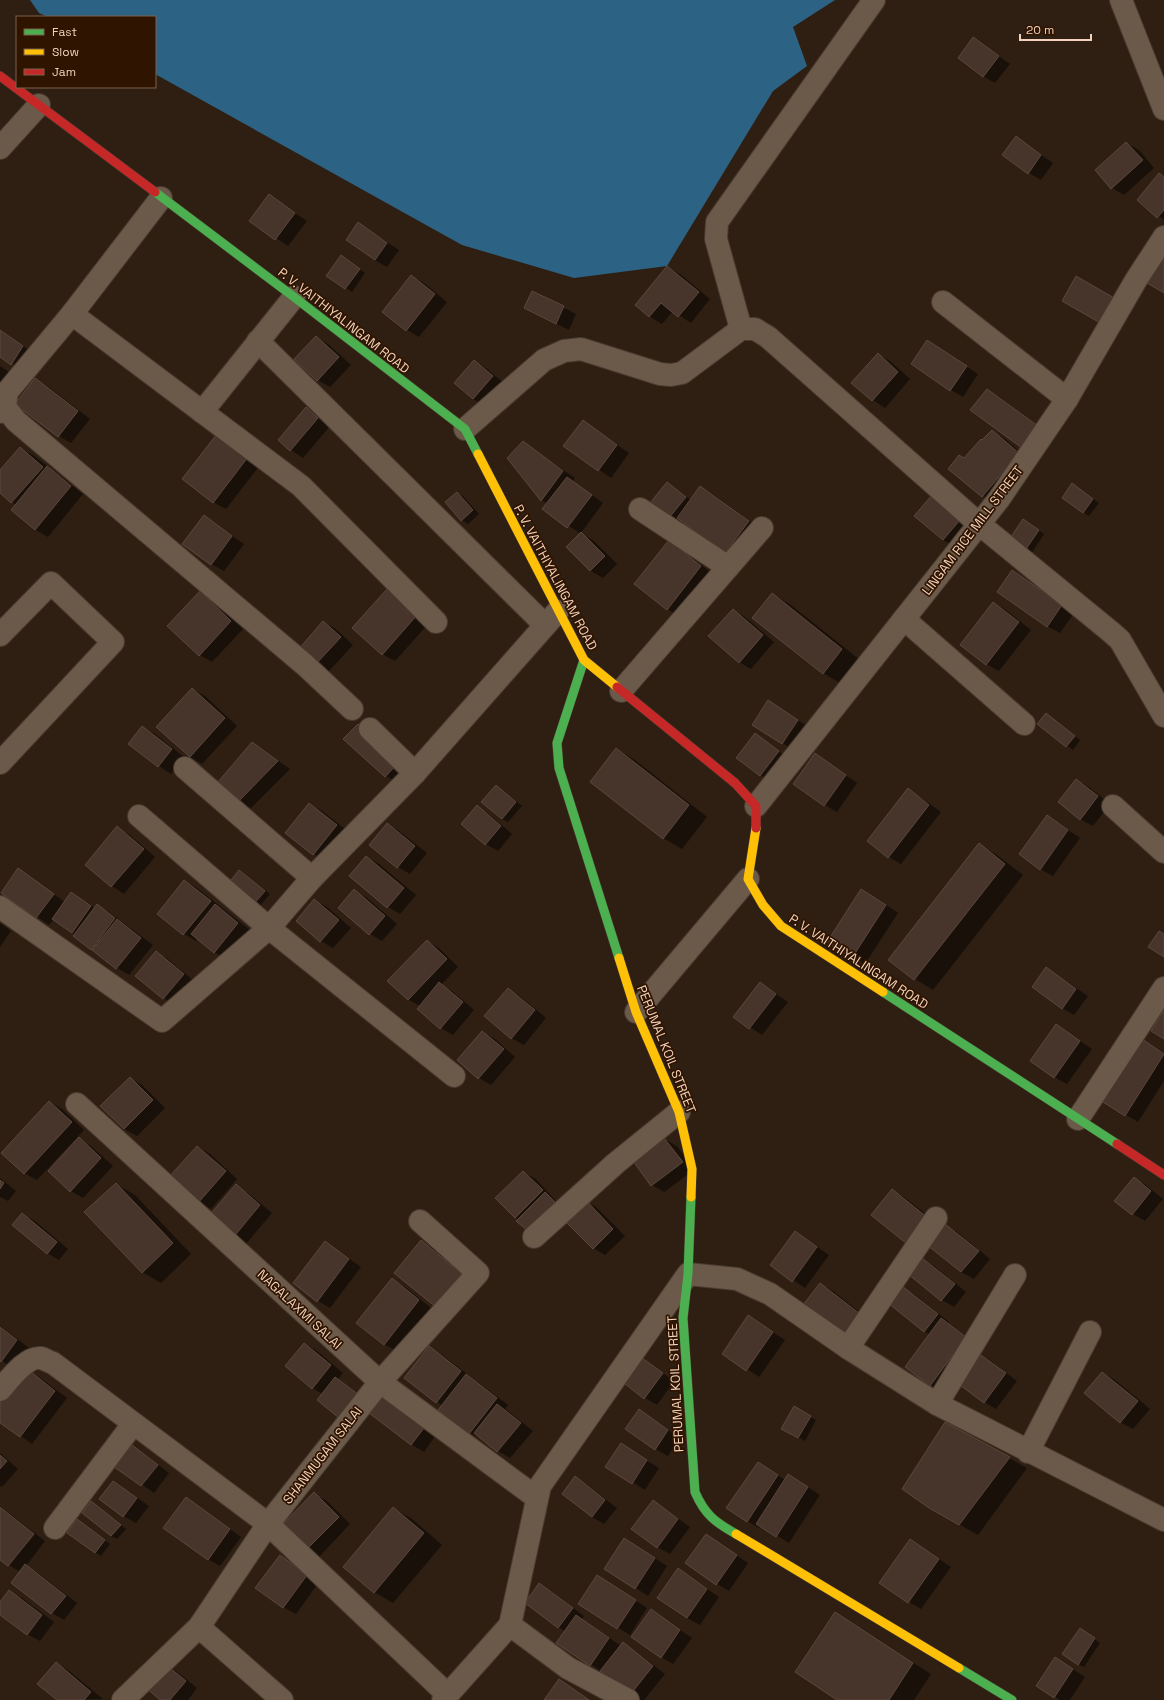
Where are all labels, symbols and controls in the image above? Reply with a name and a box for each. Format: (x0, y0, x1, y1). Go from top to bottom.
legend (16, 16, 156, 88)
scale bar (1020, 16, 1091, 42)
text: 20 m (1026, 22, 1054, 38)
text: Fast (52, 24, 77, 40)
text: Slow (52, 44, 79, 60)
text: Jam (52, 64, 76, 80)
street label: P. V. VAITHIYALINGAM ROAD (274, 264, 413, 377)
street label: LINGAM RICE MILL STREET (918, 462, 1027, 598)
street label: P. V. VAITHIYALINGAM ROAD (510, 501, 601, 653)
street label: P. V. VAITHIYALINGAM ROAD (786, 910, 932, 1013)
street label: PERUMAL KOIL STREET (633, 983, 700, 1116)
street label: NAGALAXMI SALAI (254, 1266, 345, 1353)
street label: PERUMAL KOIL STREET (663, 1315, 688, 1453)
street label: SHANMUGAM SALAI (279, 1403, 366, 1507)

